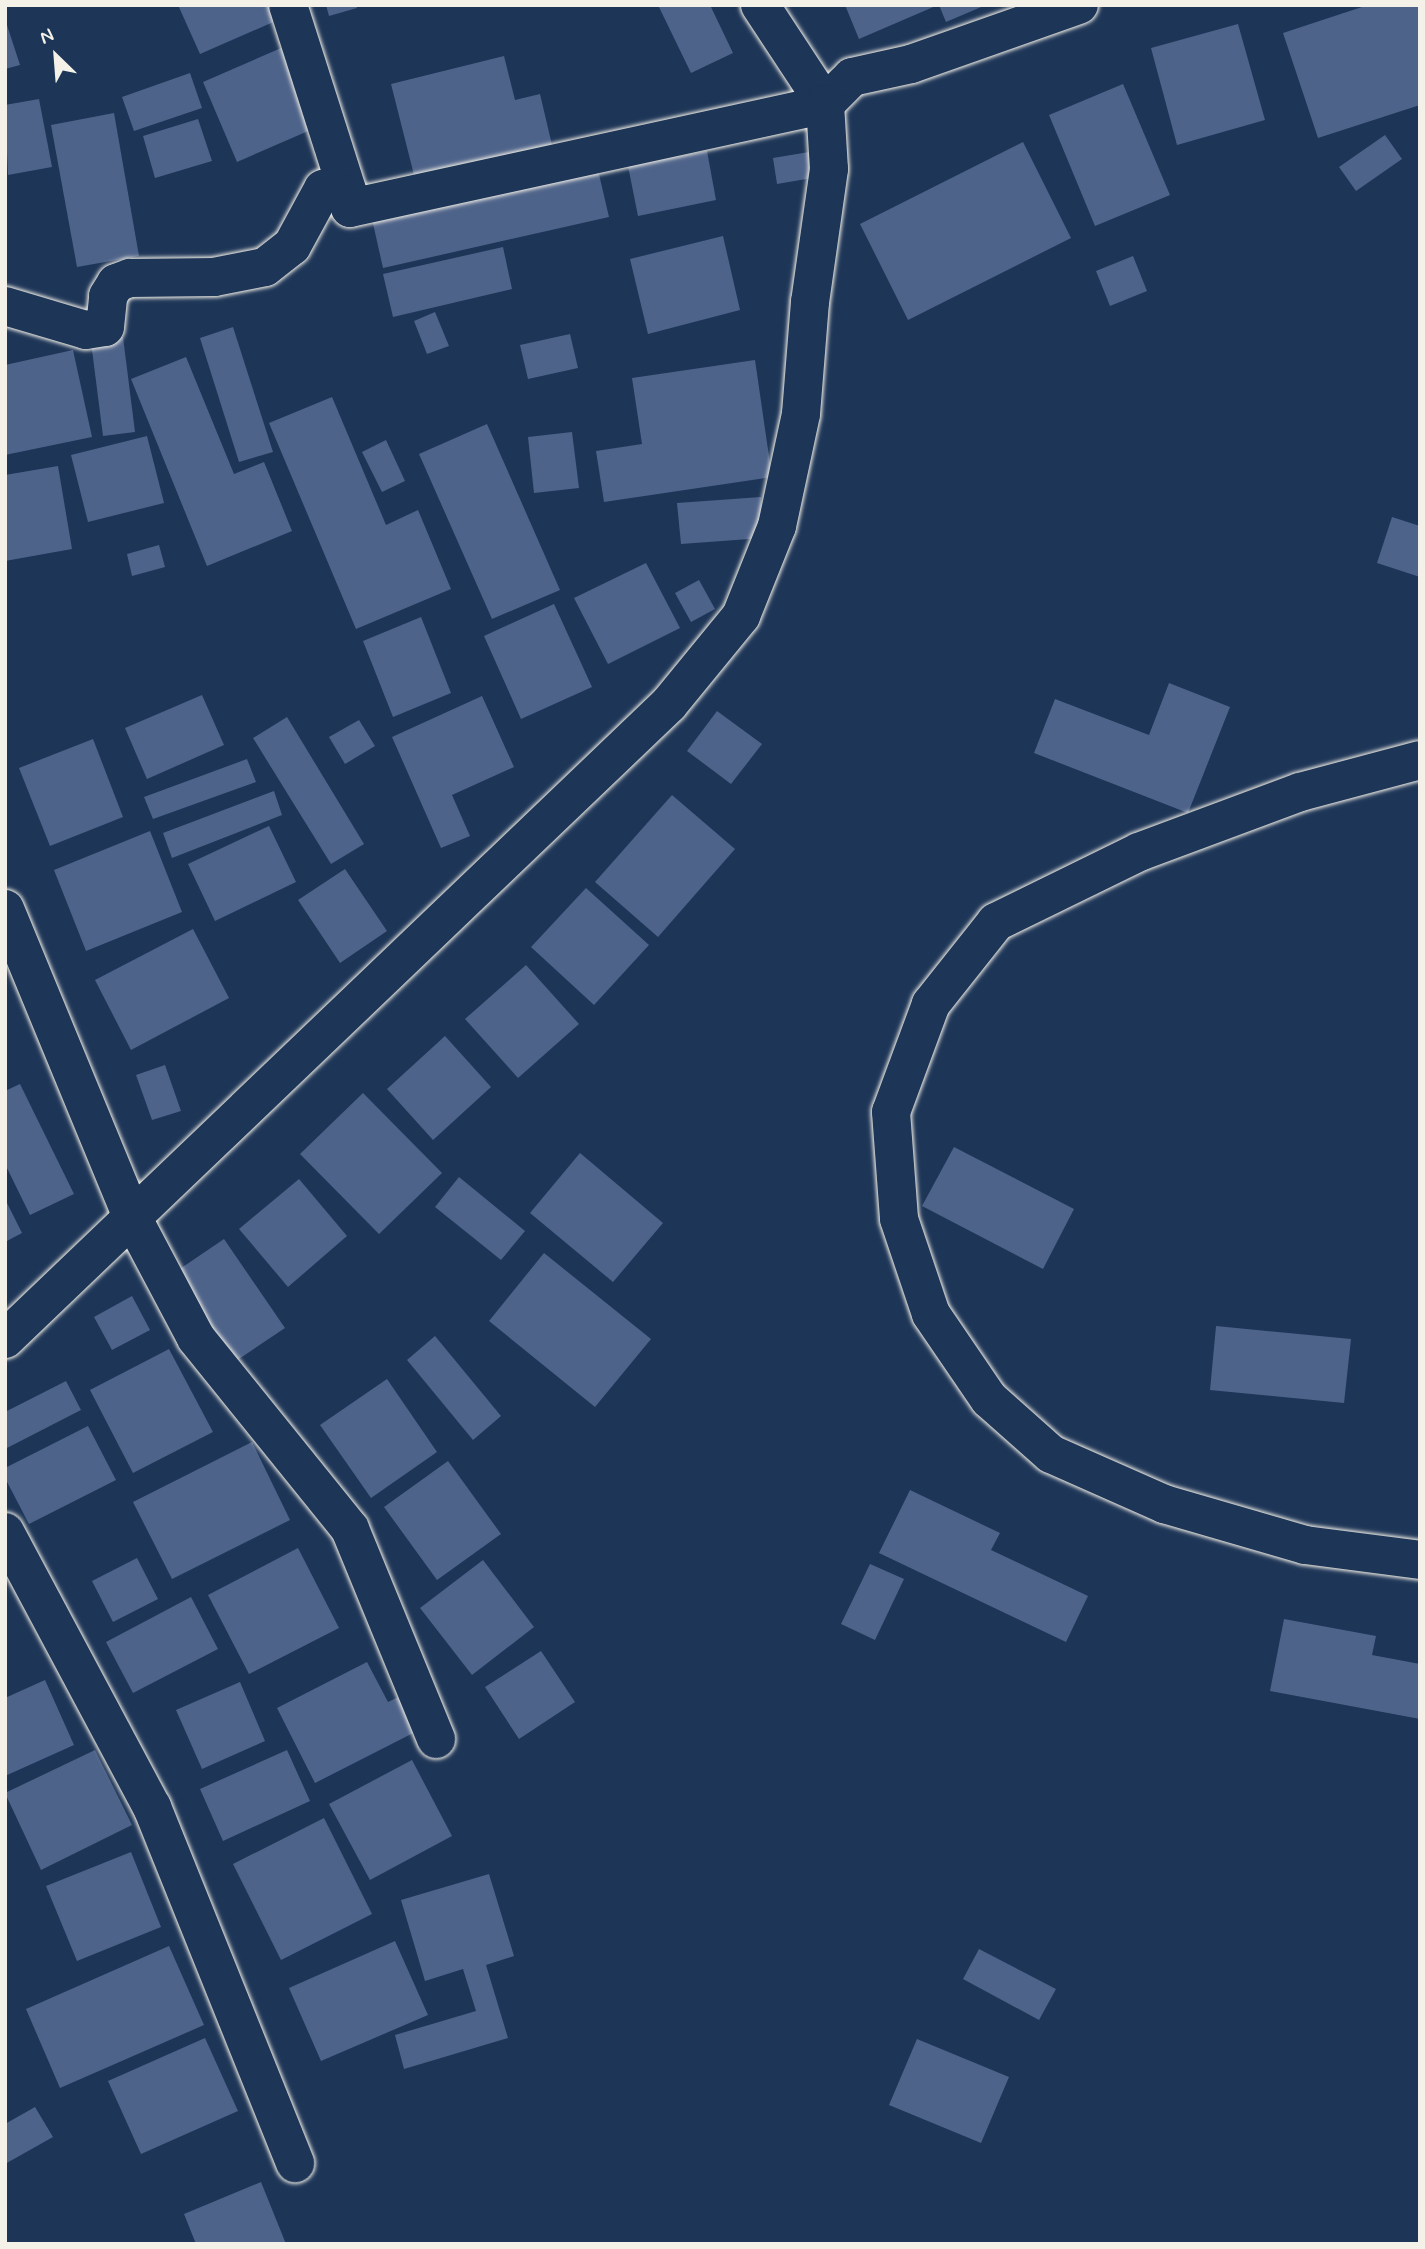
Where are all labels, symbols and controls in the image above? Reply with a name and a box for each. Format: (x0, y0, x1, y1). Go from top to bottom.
north arrow (21, 21, 91, 91)
text: N (36, 23, 58, 51)

